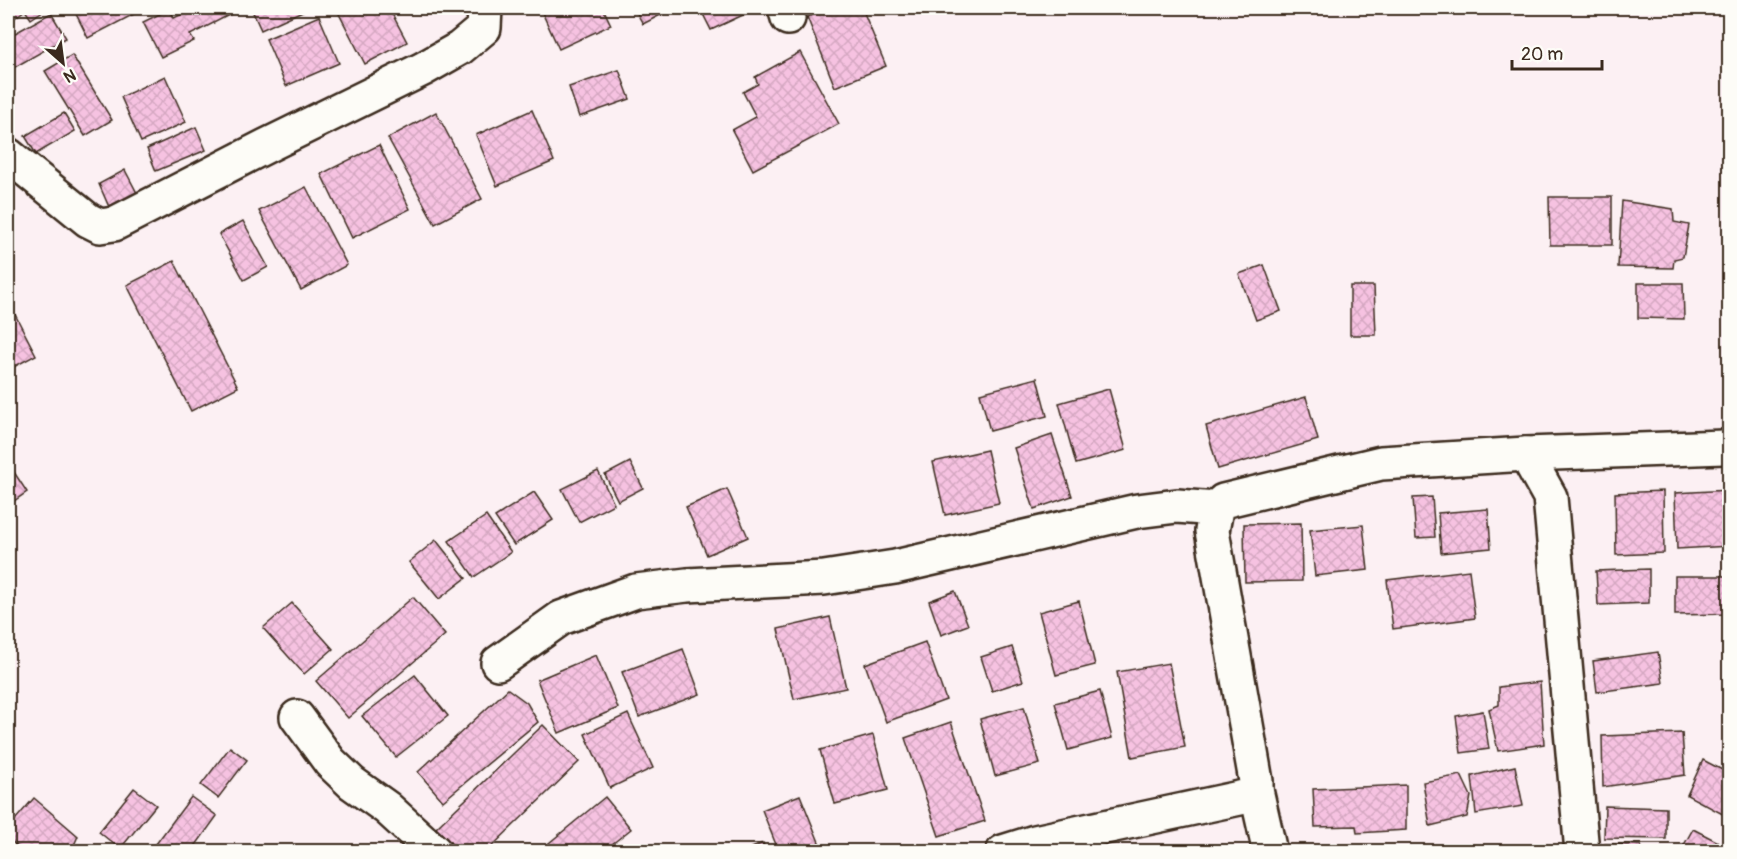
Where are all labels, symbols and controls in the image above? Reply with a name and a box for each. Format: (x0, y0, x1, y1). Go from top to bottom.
north arrow (33, 33, 93, 93)
scale bar (1512, 33, 1602, 71)
text: 20 m (1521, 43, 1563, 66)
text: N (60, 64, 79, 87)

